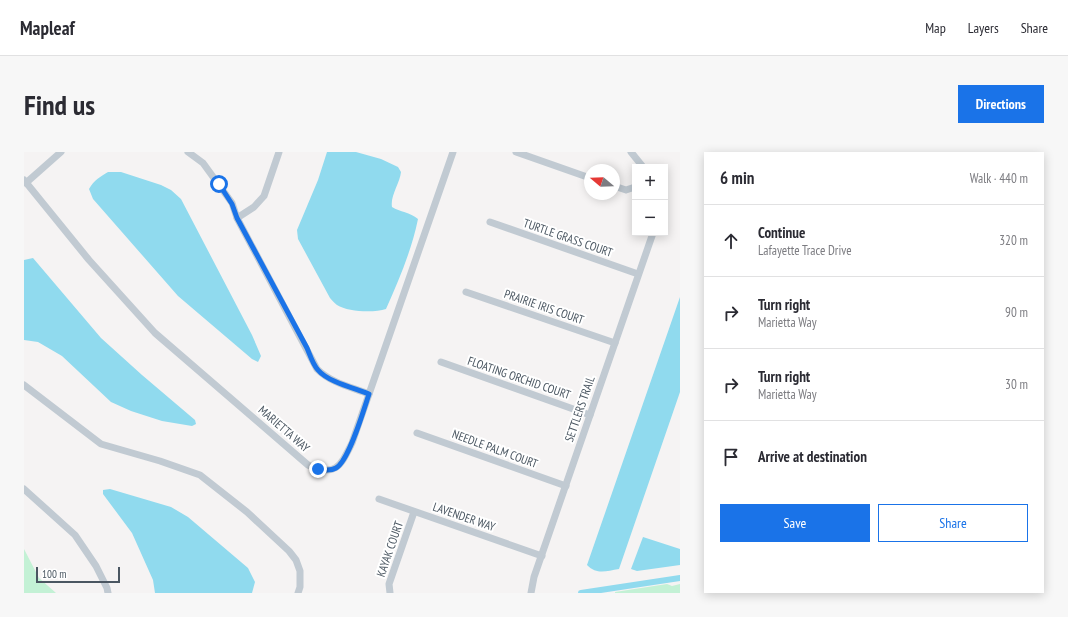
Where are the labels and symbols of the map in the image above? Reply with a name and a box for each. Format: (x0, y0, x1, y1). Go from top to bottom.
north arrow (584, 164, 620, 200)
route start (210, 175, 228, 193)
street label: TURTLE GRASS COURT (522, 215, 615, 260)
street label: PRAIRIE IRIS COURT (502, 286, 587, 327)
street label: FLOATING ORCHID COURT (466, 353, 573, 402)
street label: SETTLERS TRAIL (561, 374, 598, 444)
street label: MARIETTA WAY (256, 402, 313, 455)
street label: NEEDLE PALM COURT (450, 426, 541, 471)
route end (309, 460, 327, 478)
street label: LAVENDER WAY (431, 499, 498, 534)
street label: KAYAK COURT (373, 518, 406, 579)
scale bar (36, 565, 120, 584)

